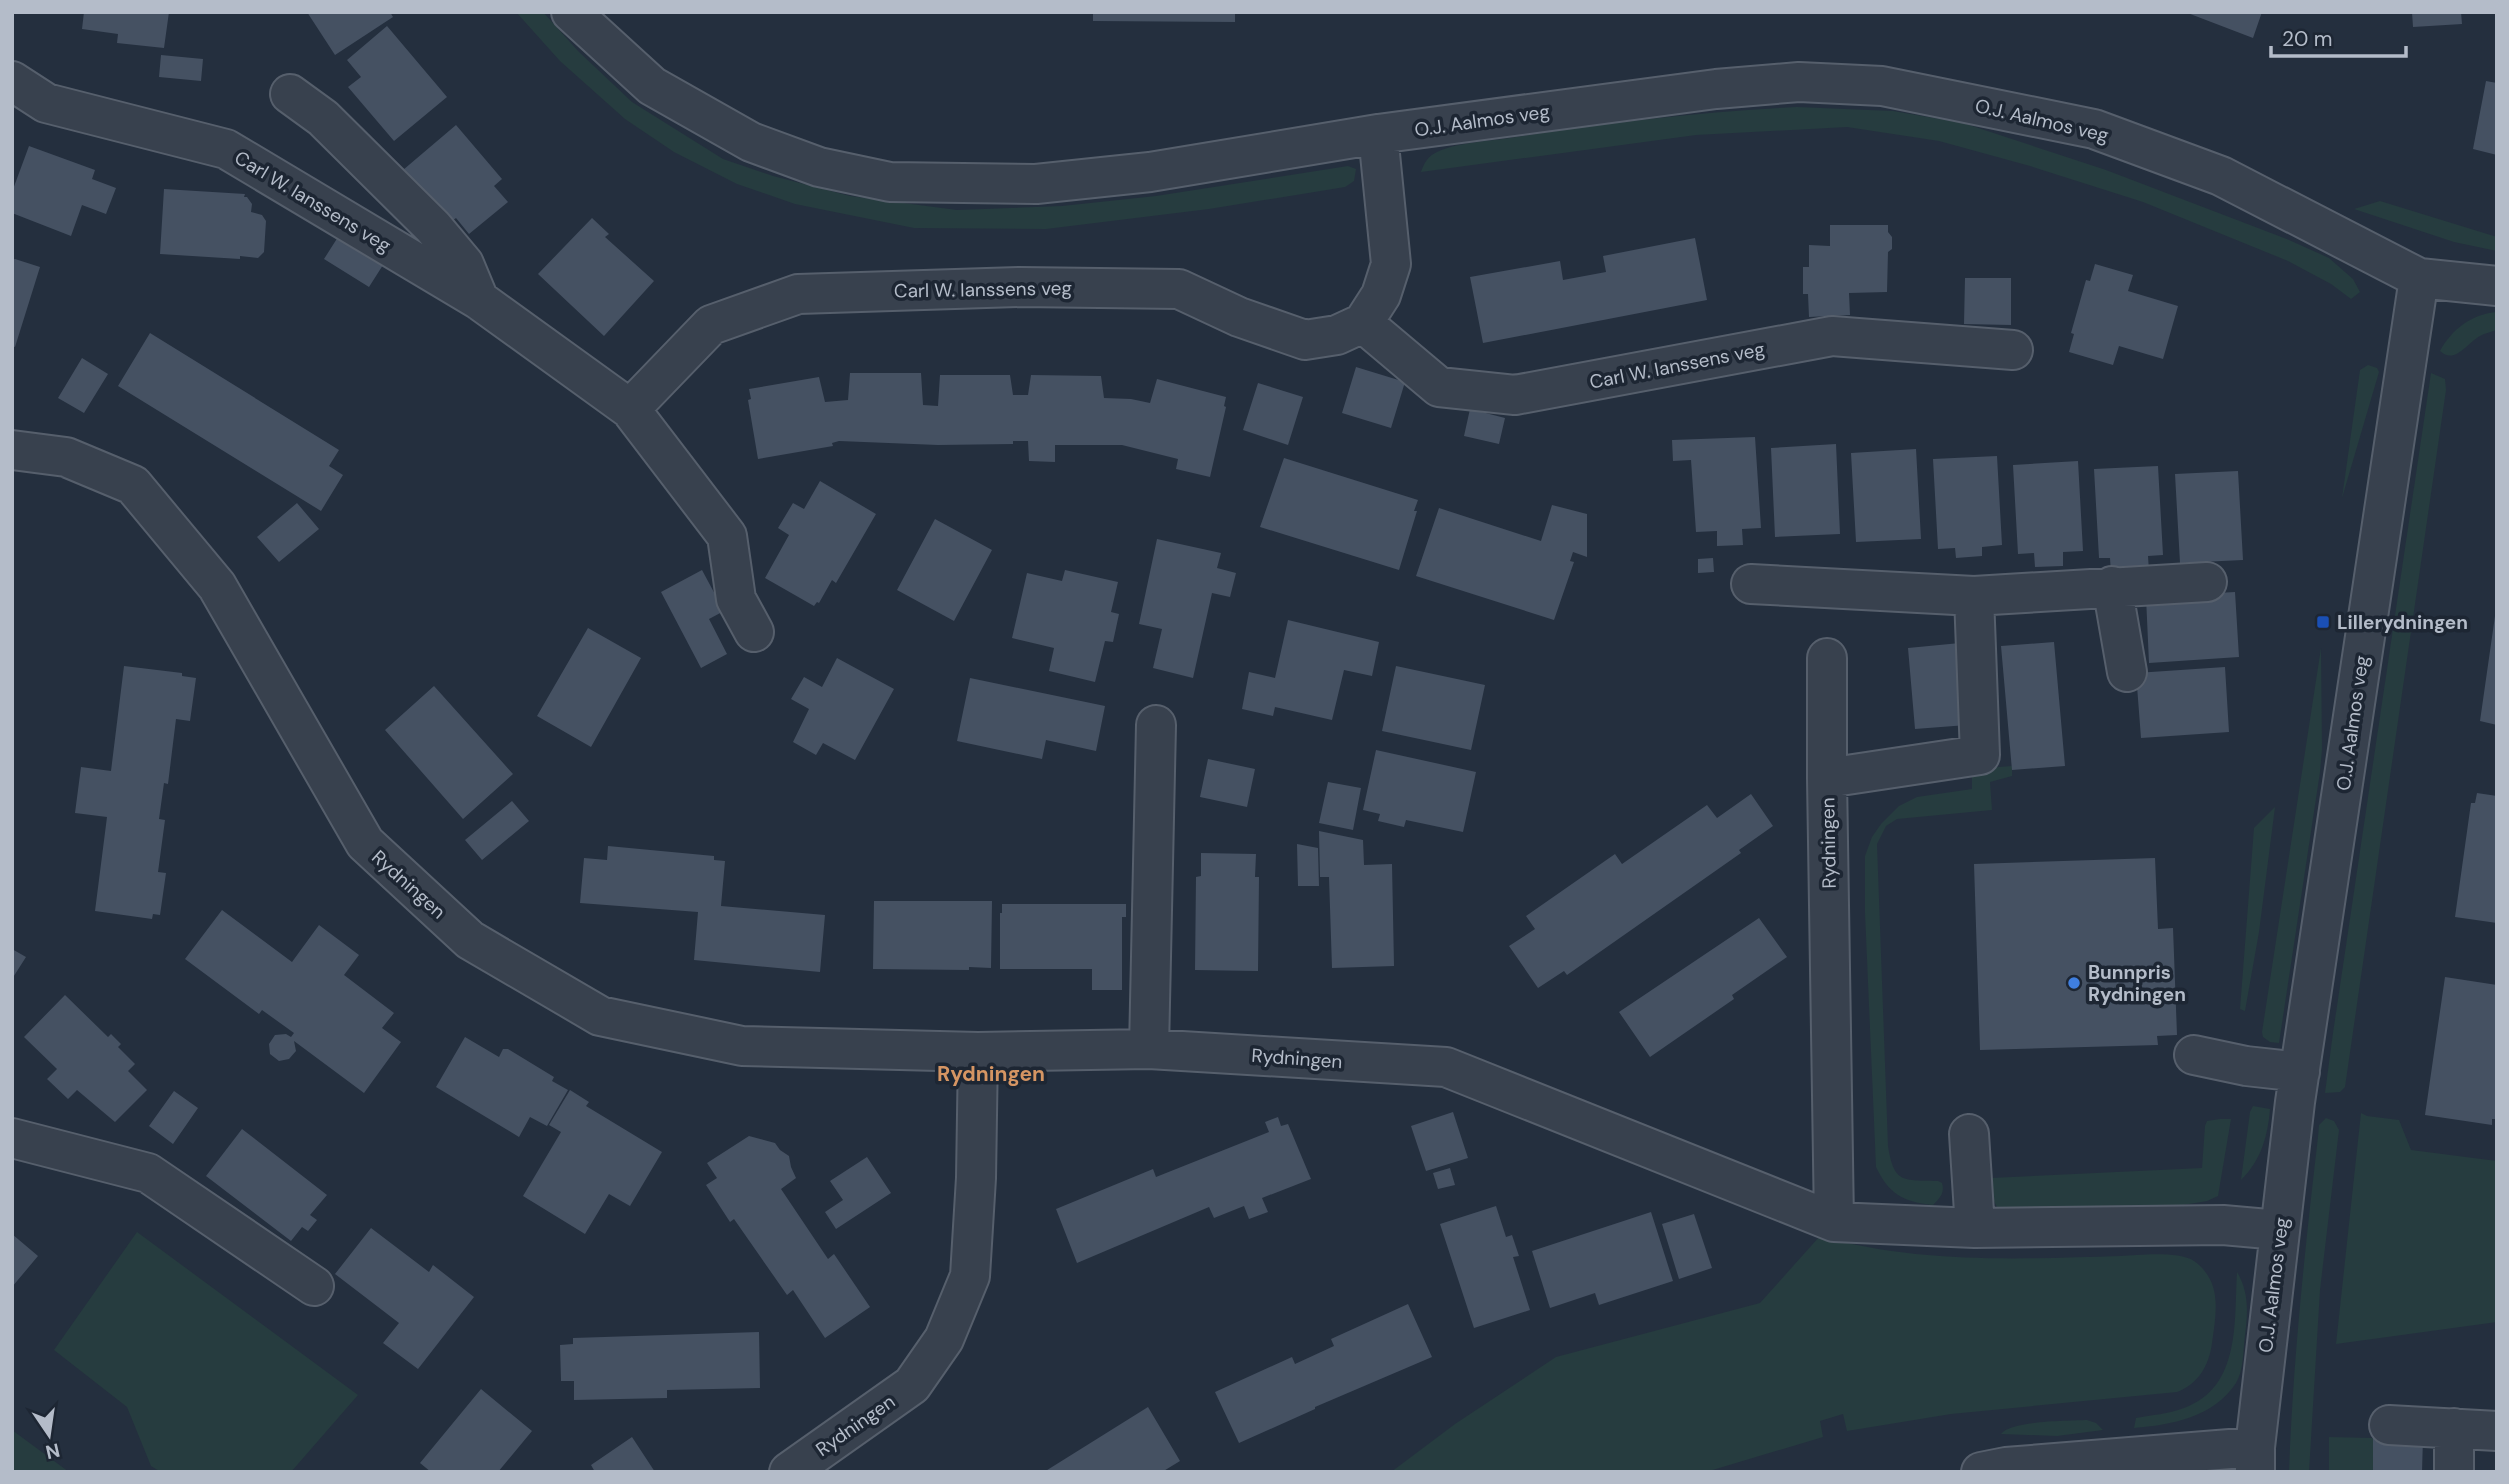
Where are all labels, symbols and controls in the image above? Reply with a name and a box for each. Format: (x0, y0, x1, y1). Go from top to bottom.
scale bar (2271, 14, 2406, 58)
text: 20 m (2282, 25, 2333, 53)
street label: O.J. Aalmos veg (1973, 93, 2112, 148)
street label: O.J. Aalmos veg (1413, 99, 1552, 142)
street label: Carl W. Ianssens veg (230, 145, 396, 258)
street label: Carl W. Ianssens veg (894, 275, 1073, 304)
street label: Carl W. Ianssens veg (1587, 336, 1767, 395)
place label: Lillerydningen (2337, 610, 2468, 635)
marker: Lillerydningen (2315, 614, 2331, 630)
street label: O.J. Aalmos veg (2331, 653, 2374, 792)
street label: Rydningen (1815, 797, 1842, 889)
street label: Rydningen (366, 845, 451, 924)
place label: Bunnpris Rydningen (2088, 960, 2186, 1007)
marker: Bunnpris Rydningen (2066, 975, 2082, 991)
street label: Rydningen (1251, 1043, 1343, 1074)
district label: Rydningen (937, 1060, 1045, 1088)
street label: O.J. Aalmos veg (2253, 1215, 2294, 1354)
street label: Rydningen (811, 1389, 900, 1462)
north arrow (14, 1400, 84, 1470)
text: N (43, 1437, 62, 1465)

